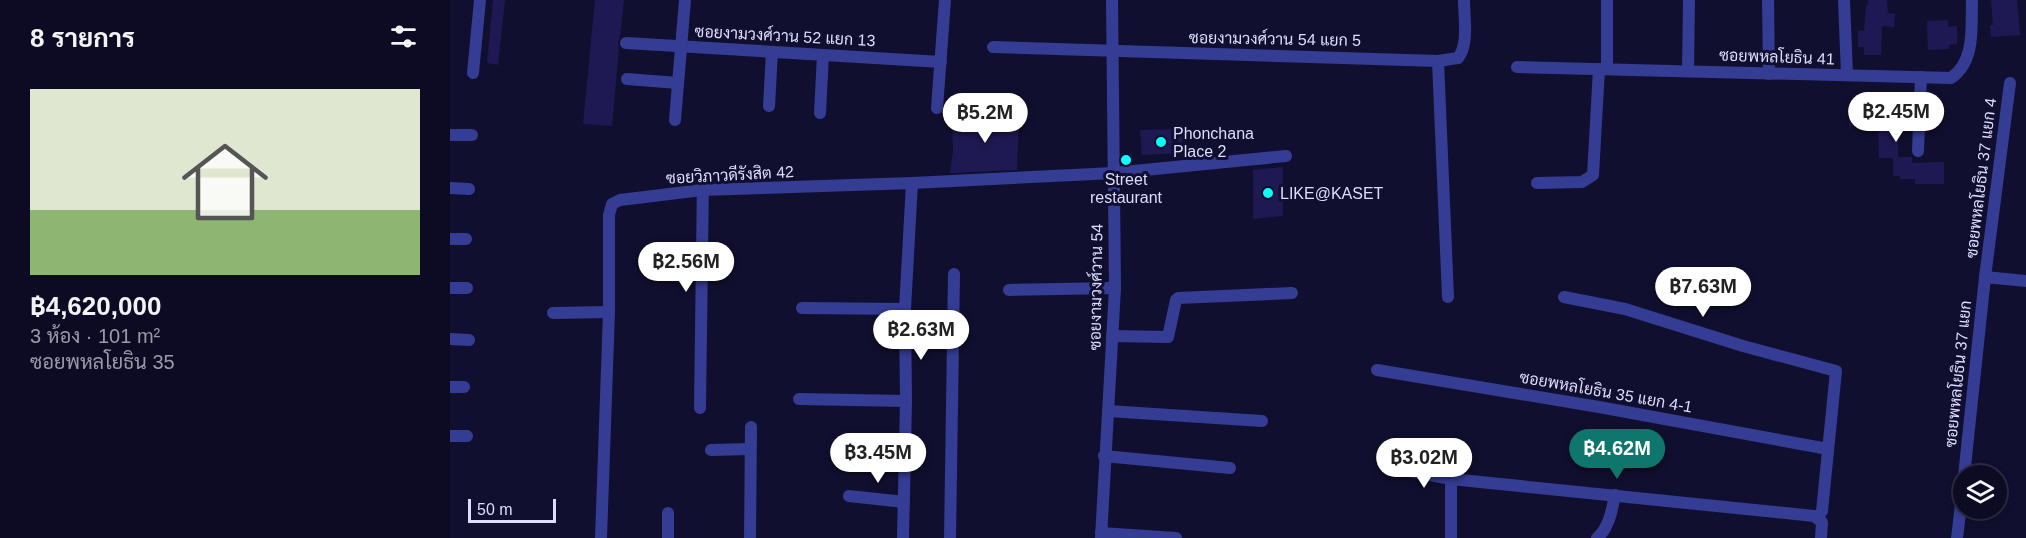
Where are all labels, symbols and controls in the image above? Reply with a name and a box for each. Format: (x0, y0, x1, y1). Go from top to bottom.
street label: ซอยงามวงศ์วาน 52 แยก 13 (694, 19, 876, 49)
icon: filters (387, 20, 420, 53)
text: 8 รายการ (30, 23, 135, 53)
street label: ซอยงามวงศ์วาน 54 แยก 5 (1189, 25, 1361, 49)
street label: ซอยพหลโยธิน 41 (1719, 43, 1835, 68)
pin: ฿2.45M (1847, 92, 1945, 143)
pin: ฿5.2M (943, 93, 1027, 144)
street label: ซอยพหลโยธิน 37 แยก 4 (1960, 97, 1999, 259)
text: ฿2.45M (1862, 100, 1930, 122)
text: ฿5.2M (957, 101, 1013, 123)
place label: Phonchana Place 2 (1173, 125, 1254, 160)
icon: home (171, 128, 279, 236)
marker: Phonchana Place 2 (1154, 135, 1168, 149)
marker: Street restaurant (1119, 153, 1133, 167)
street label: ซอยวิภาวดีรังสิต 42 (665, 160, 795, 187)
place label: Street restaurant (1090, 171, 1163, 206)
place label: LIKE@KASET (1280, 185, 1384, 202)
marker: LIKE@KASET (1261, 186, 1275, 200)
street label: ซอยงามวงศ์วาน 54 (1082, 223, 1106, 351)
pin: ฿2.56M (637, 242, 735, 293)
text: ฿2.56M (652, 250, 720, 272)
pin: ฿7.63M (1654, 267, 1752, 318)
text: ฿7.63M (1669, 275, 1737, 297)
text: ฿4,620,000 (30, 291, 161, 321)
street label: ซอยพหลโยธิน 37 แยก (1939, 299, 1974, 448)
pin: ฿2.63M (872, 310, 970, 361)
text: ฿2.63M (887, 318, 955, 340)
text: 3 ห้อง · 101 m² (30, 325, 160, 347)
text: ซอยพหลโยธิน 35 (30, 351, 175, 373)
street label: ซอยพหลโยธิน 35 แยก 4-1 (1518, 365, 1694, 416)
pin: ฿4.62M (1568, 429, 1666, 480)
pin: ฿3.45M (829, 433, 927, 484)
text: ฿4.62M (1583, 437, 1651, 459)
pin: ฿3.02M (1375, 438, 1473, 489)
text: ฿3.45M (844, 441, 912, 463)
text: ฿3.02M (1390, 446, 1458, 468)
map controls (1953, 465, 2007, 519)
button: layers (1953, 465, 2007, 519)
scale bar (468, 496, 556, 524)
text: 50 m (477, 501, 513, 518)

